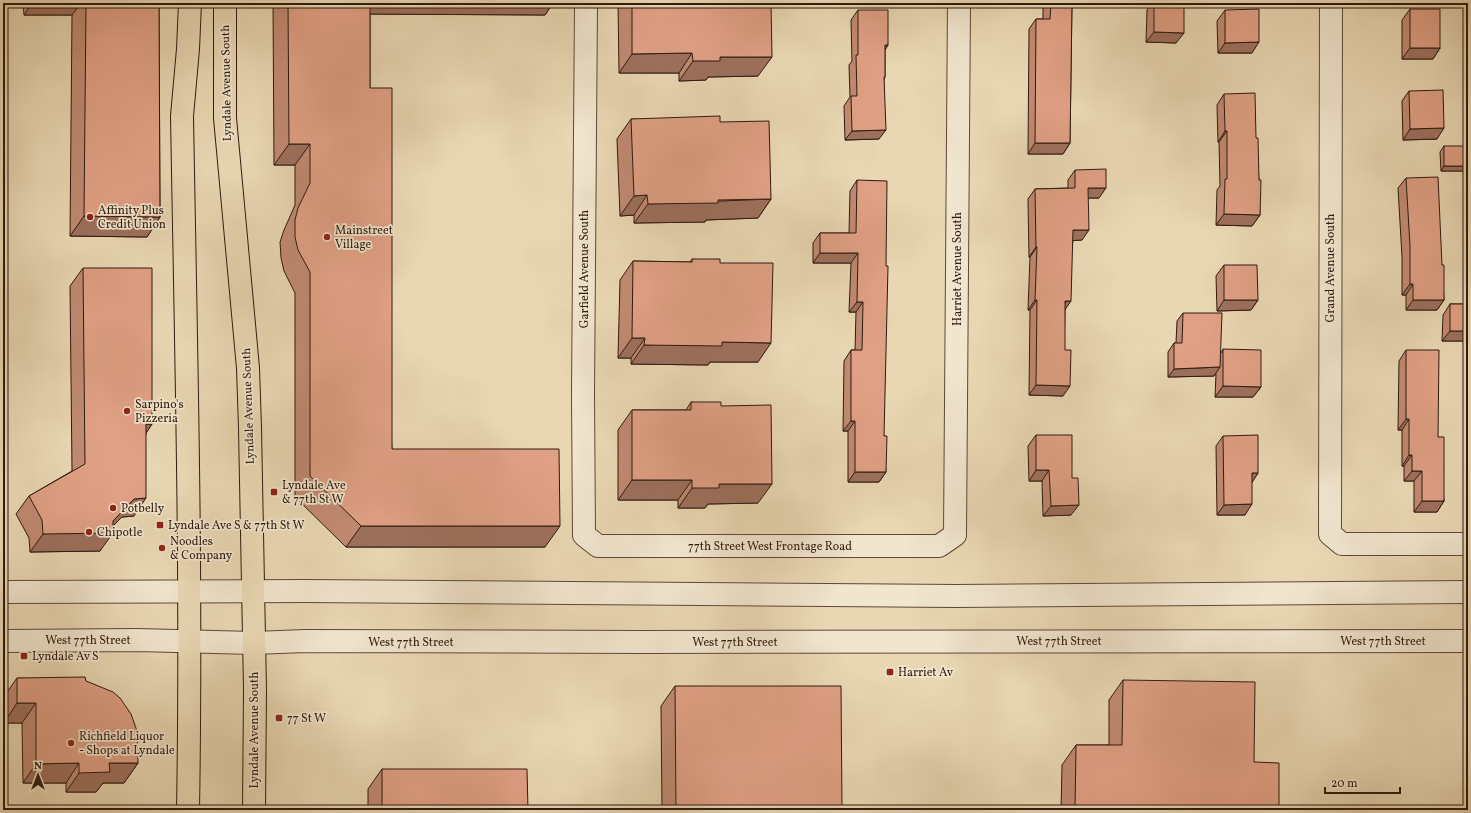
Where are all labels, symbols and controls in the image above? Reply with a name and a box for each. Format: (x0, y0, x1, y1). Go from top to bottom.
street label: Lyndale Avenue South (218, 24, 236, 141)
place label: Affinity Plus Credit Union (98, 203, 166, 233)
street label: Garfield Avenue South (577, 210, 593, 328)
marker: Affinity Plus Credit Union (85, 212, 95, 222)
street label: Harriet Avenue South (950, 212, 966, 326)
street label: Grand Avenue South (1323, 214, 1339, 322)
place label: Mainstreet Village (335, 223, 393, 253)
marker: Mainstreet Village (322, 232, 332, 242)
street label: Lyndale Avenue South (239, 347, 259, 465)
place label: Sarpino's Pizzeria (135, 397, 184, 427)
marker: Sarpino's Pizzeria (122, 406, 132, 416)
place label: Lyndale Ave & 77th St W (282, 478, 346, 508)
marker: Lyndale Ave & 77th St W (269, 487, 279, 497)
place label: Potbelly (121, 501, 165, 517)
marker: Potbelly (108, 503, 118, 513)
place label: Lyndale Ave S & 77th St W (168, 518, 305, 534)
marker: Lyndale Ave S & 77th St W (155, 520, 165, 530)
place label: Chipotle (97, 525, 143, 541)
marker: Chipotle (84, 527, 94, 537)
place label: Noodles & Company (170, 534, 233, 564)
street label: 77th Street West Frontage Road (688, 539, 852, 555)
marker: Noodles & Company (157, 543, 167, 553)
street label: West 77th Street (45, 633, 131, 649)
street label: West 77th Street (1016, 634, 1102, 650)
street label: West 77th Street (1340, 634, 1426, 650)
street label: West 77th Street (368, 635, 454, 651)
street label: West 77th Street (692, 635, 778, 651)
place label: Lyndale Av S (32, 649, 99, 665)
marker: Lyndale Av S (19, 651, 29, 661)
place label: Harriet Av (898, 665, 954, 681)
marker: Harriet Av (885, 667, 895, 677)
street label: Lyndale Avenue South (247, 672, 263, 788)
place label: 77 St W (287, 711, 326, 727)
marker: 77 St W (274, 713, 284, 723)
place label: Richfield Liquor - Shops at Lyndale (79, 729, 175, 759)
marker: Richfield Liquor - Shops at Lyndale (66, 738, 76, 748)
north arrow (18, 755, 58, 795)
text: N (34, 759, 42, 774)
scale bar (1325, 769, 1400, 795)
text: 20 m (1331, 776, 1358, 792)

